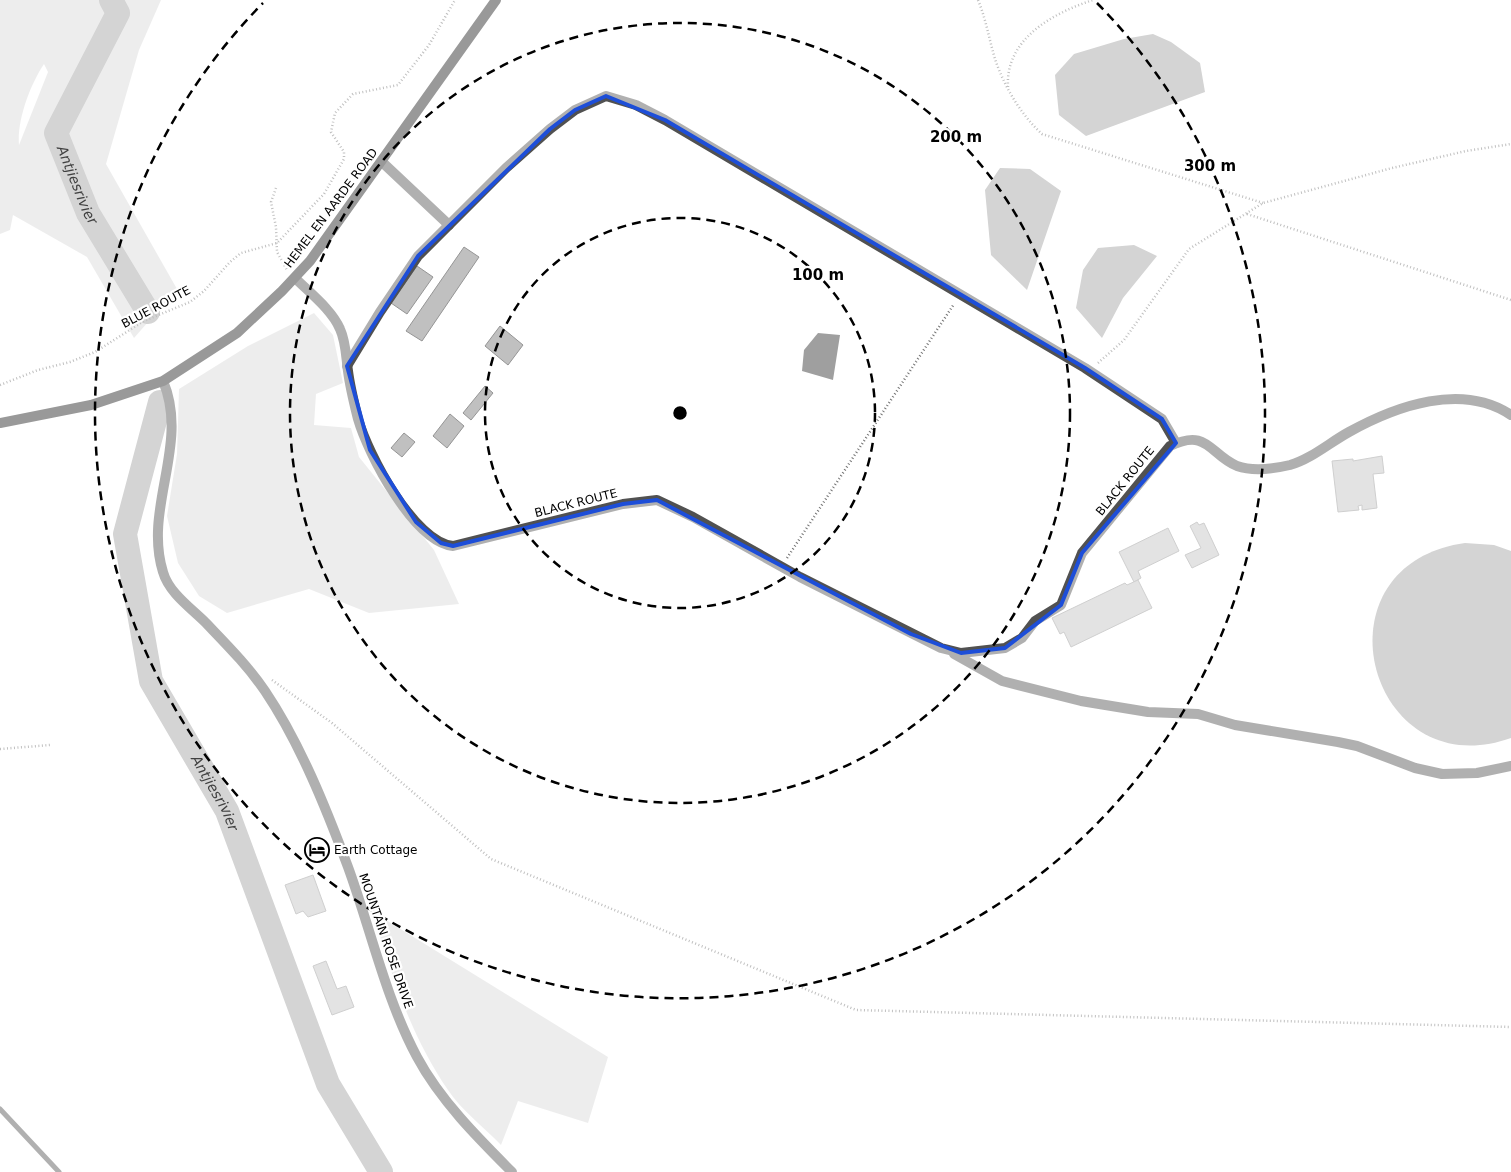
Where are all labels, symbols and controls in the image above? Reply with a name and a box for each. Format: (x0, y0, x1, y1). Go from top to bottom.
text: 200 m (930, 128, 982, 146)
water label: Antjiesrivier (53, 142, 102, 228)
street label: HEMEL EN AARDE ROAD (281, 145, 381, 271)
text: 300 m (1184, 157, 1236, 175)
text: 100 m (792, 266, 844, 284)
street label: BLUE ROUTE (119, 283, 193, 331)
centre of rings (671, 404, 689, 422)
street label: BLACK ROUTE (1093, 444, 1157, 518)
street label: BLACK ROUTE (533, 486, 619, 520)
water label: Antjiesrivier (188, 751, 242, 834)
hotel icon: Earth Cottage (304, 837, 330, 863)
place label: Earth Cottage (334, 843, 417, 857)
street label: MOUNTAIN ROSE DRIVE (356, 871, 416, 1011)

